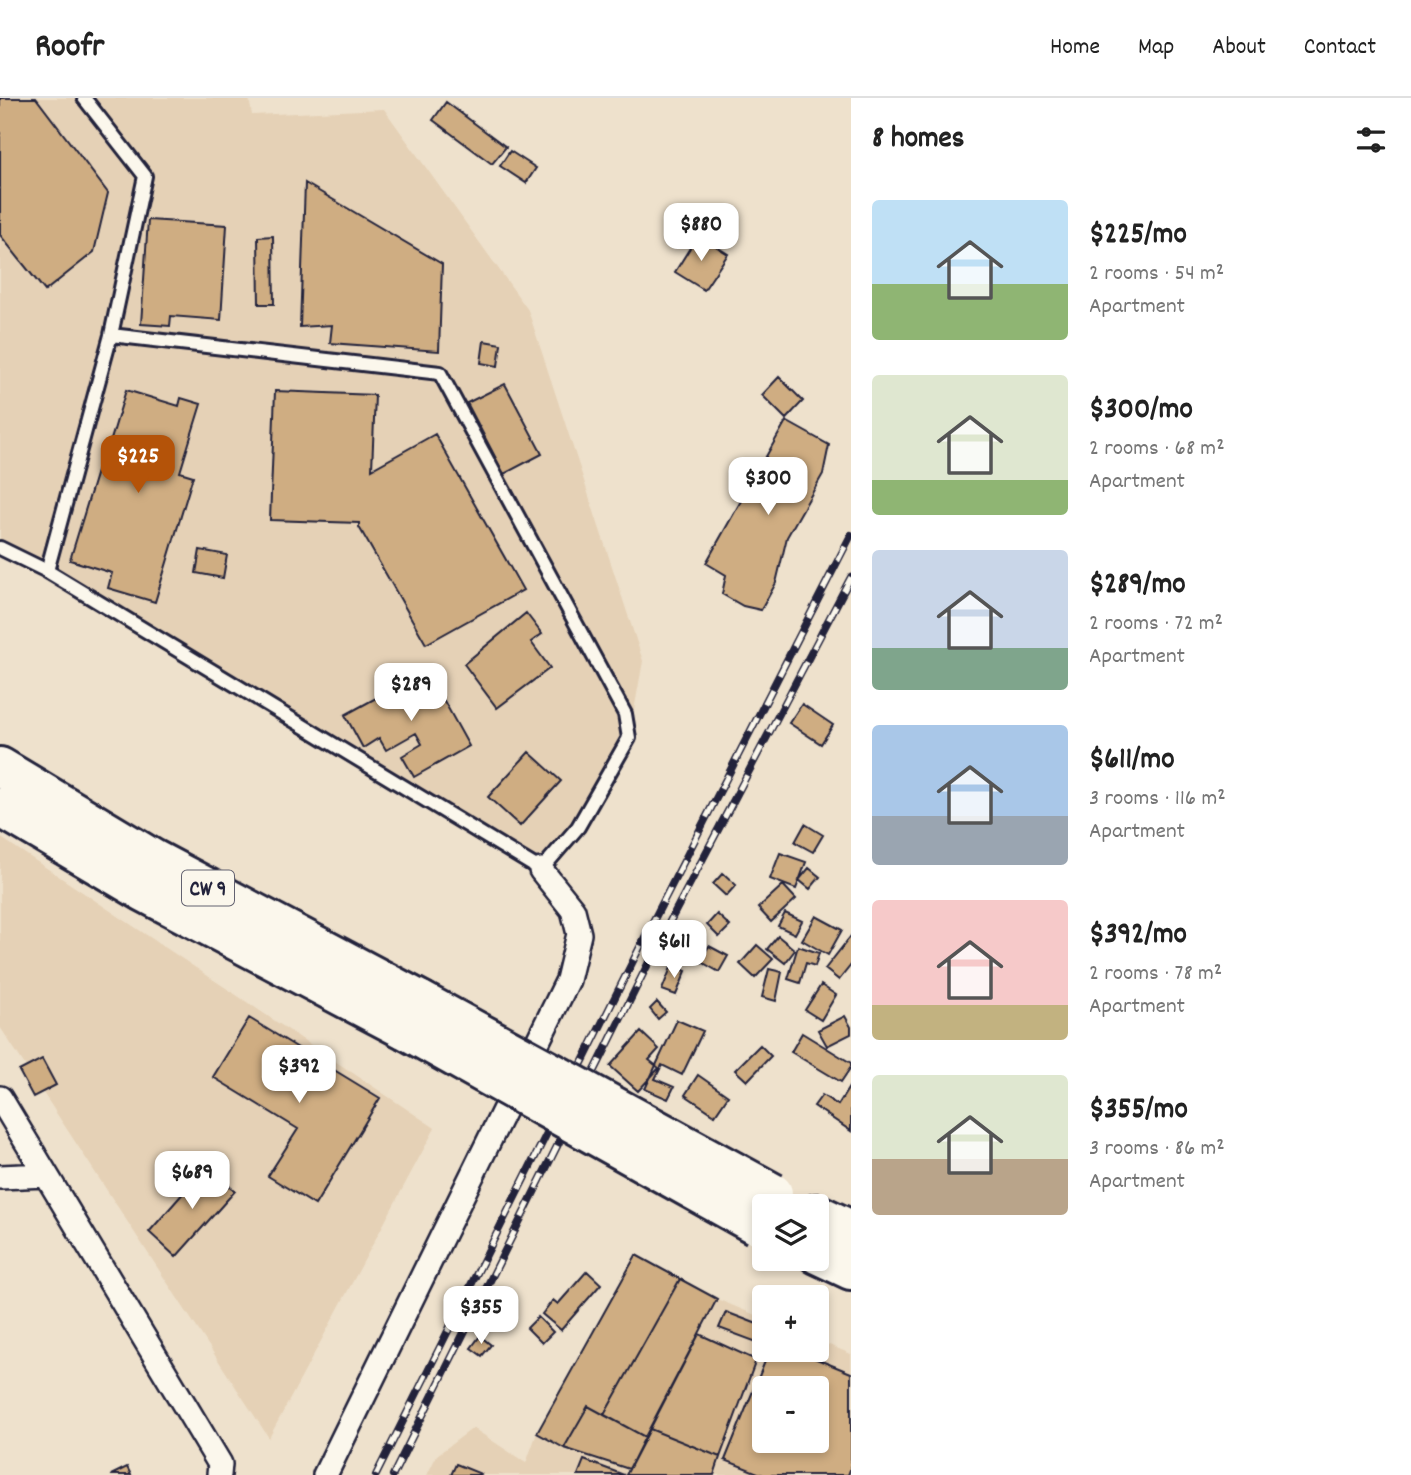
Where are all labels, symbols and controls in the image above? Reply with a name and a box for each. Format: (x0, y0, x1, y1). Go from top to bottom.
text: Roofr (35, 25, 104, 72)
text: Home (1050, 31, 1100, 65)
text: Map (1138, 31, 1174, 65)
text: About (1212, 31, 1266, 65)
text: Contact (1304, 31, 1376, 65)
text: 8 homes (872, 119, 964, 162)
icon: filters (1352, 121, 1390, 159)
pin: $880 (660, 204, 742, 263)
text: $880 (680, 209, 722, 242)
text: $225/mo (1089, 215, 1187, 258)
icon: home (928, 228, 1012, 312)
text: 2 rooms · 54 m² (1089, 258, 1224, 291)
text: Apartment (1089, 291, 1185, 324)
text: $300/mo (1089, 390, 1193, 433)
icon: home (928, 403, 1012, 487)
text: 2 rooms · 68 m² (1089, 433, 1225, 466)
pin: $225 (97, 436, 179, 495)
text: $225 (117, 441, 159, 474)
pin: $300 (727, 458, 809, 517)
text: $300 (745, 463, 791, 496)
text: Apartment (1089, 466, 1185, 499)
text: $289/mo (1089, 565, 1186, 608)
icon: home (928, 578, 1012, 662)
text: 2 rooms · 72 m² (1089, 608, 1223, 641)
text: Apartment (1089, 641, 1185, 674)
pin: $289 (370, 664, 452, 723)
text: $289 (390, 669, 432, 702)
text: $611/mo (1089, 740, 1175, 783)
icon: home (928, 753, 1012, 837)
text: 3 rooms · 116 m² (1089, 783, 1226, 816)
text: Apartment (1089, 816, 1185, 849)
road number: CW 9 (182, 870, 234, 906)
text: $392/mo (1089, 915, 1187, 958)
pin: $611 (633, 920, 715, 980)
text: $611 (657, 926, 691, 959)
icon: home (928, 928, 1012, 1012)
text: 2 rooms · 78 m² (1089, 958, 1222, 991)
text: Apartment (1089, 991, 1185, 1024)
pin: $392 (258, 1046, 340, 1105)
text: $392 (278, 1051, 320, 1084)
text: $355/mo (1089, 1090, 1188, 1133)
icon: home (928, 1103, 1012, 1187)
text: 3 rooms · 86 m² (1089, 1133, 1225, 1166)
pin: $689 (151, 1152, 233, 1211)
text: $689 (171, 1157, 213, 1190)
text: Apartment (1089, 1166, 1185, 1199)
map controls (752, 1194, 829, 1453)
button: layers (752, 1194, 829, 1271)
button: + (752, 1285, 829, 1362)
pin: $355 (440, 1286, 522, 1346)
text: $355 (459, 1292, 503, 1325)
button: − (752, 1376, 829, 1453)

